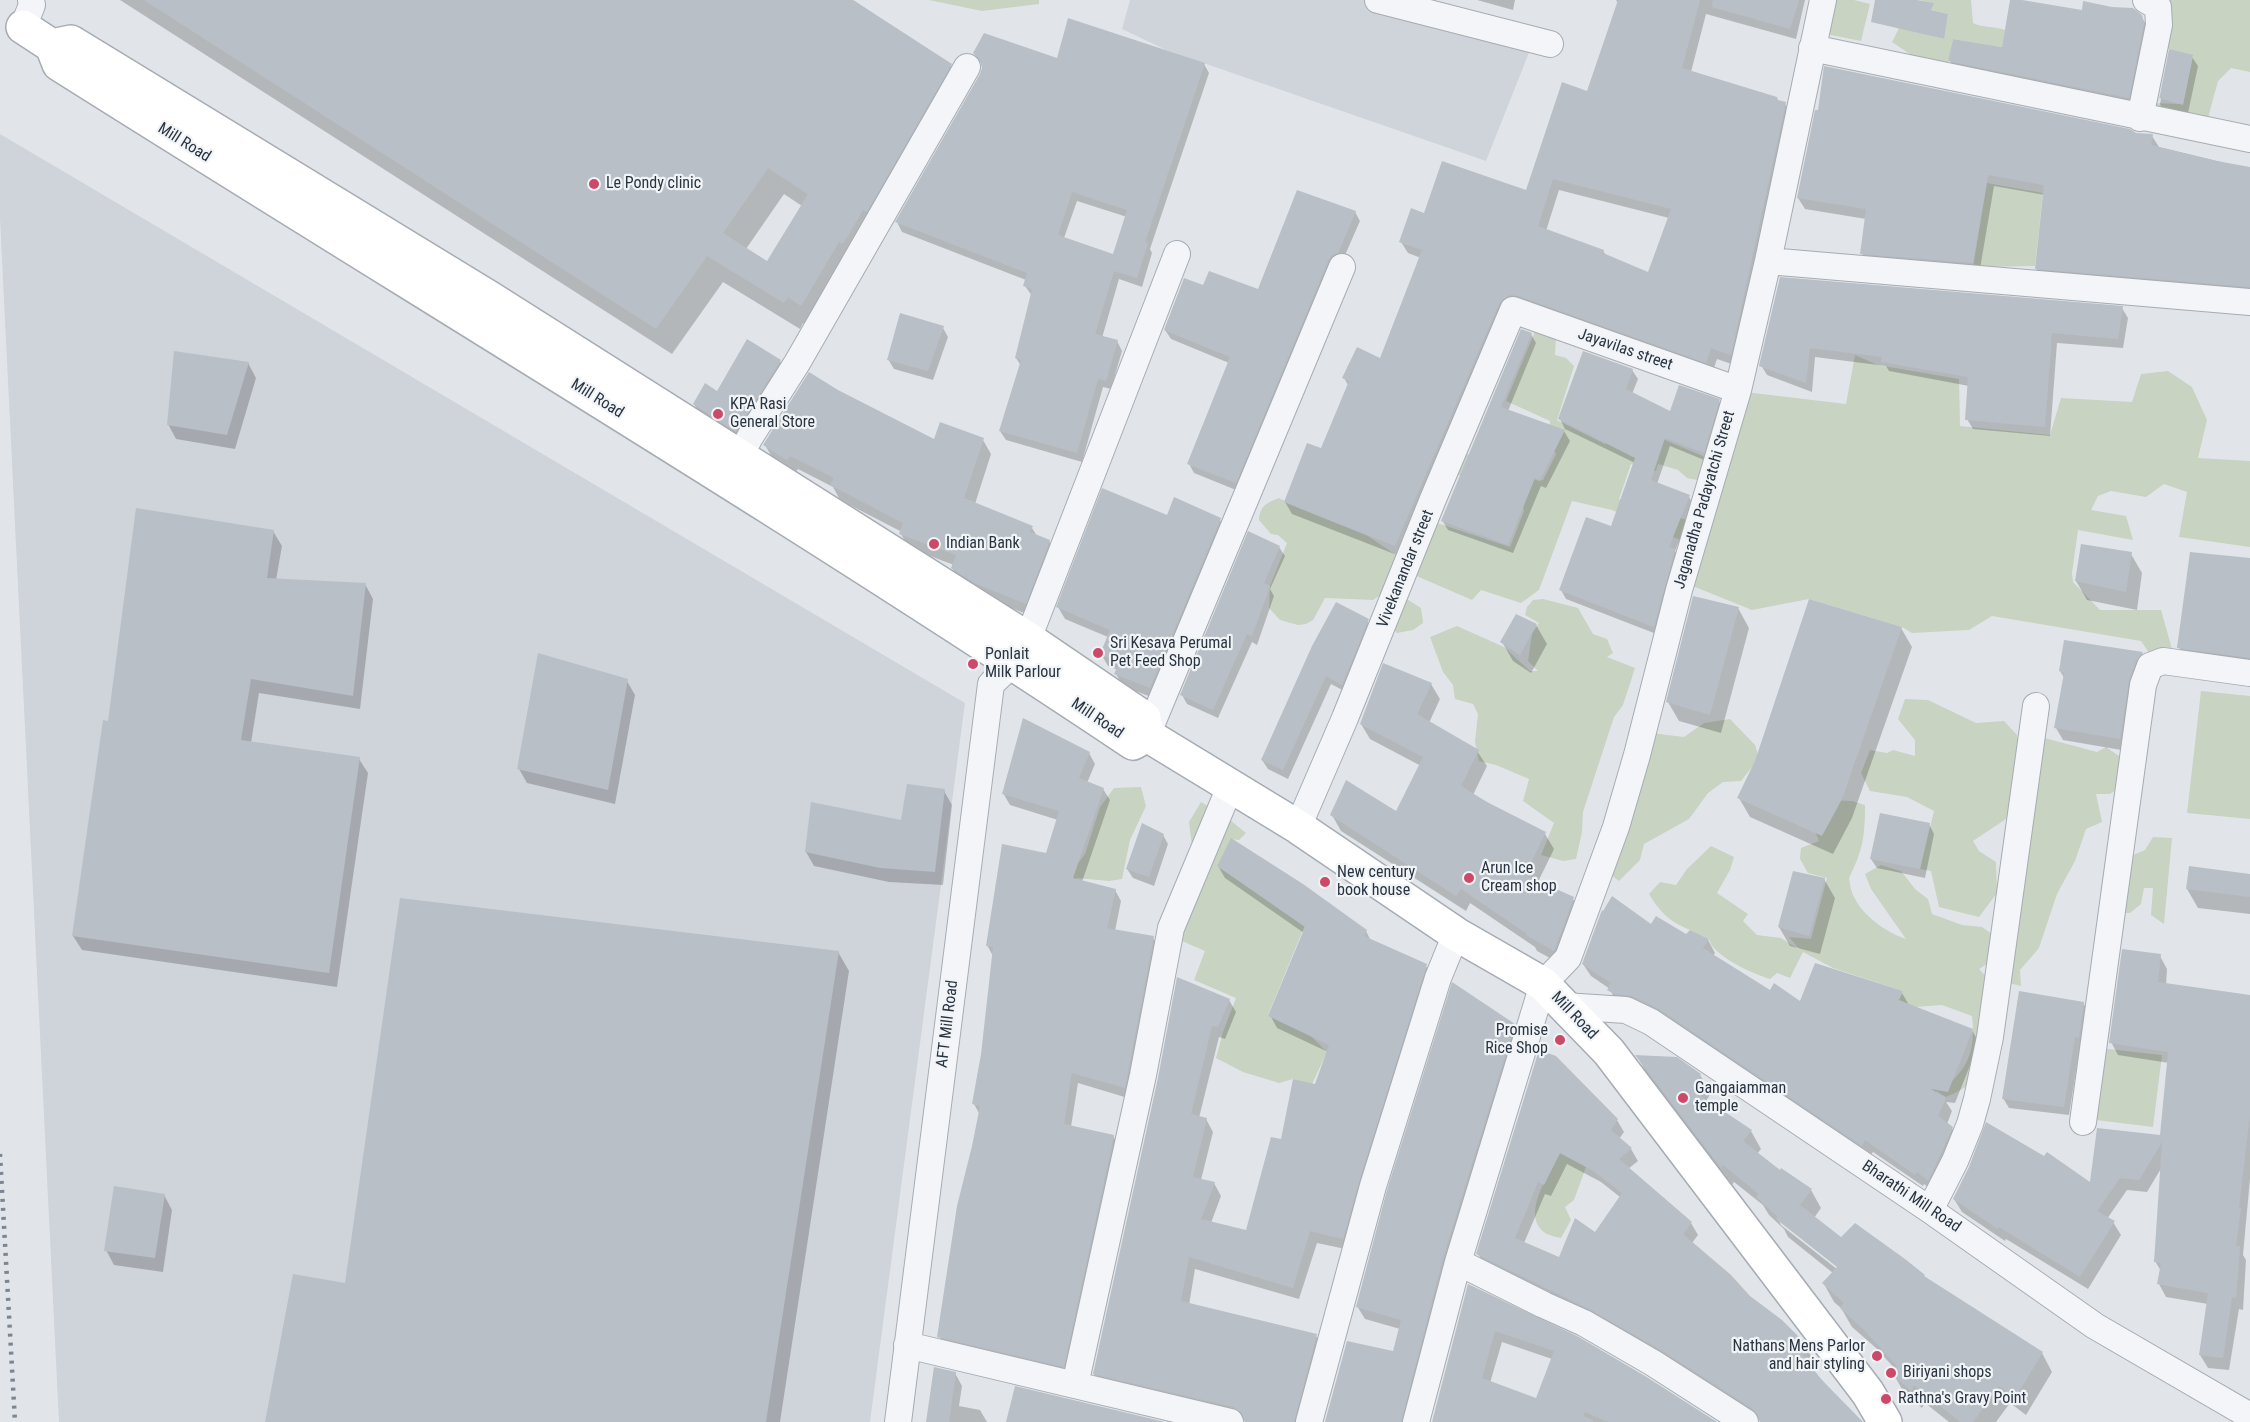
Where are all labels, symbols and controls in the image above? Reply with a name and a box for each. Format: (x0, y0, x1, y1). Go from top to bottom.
street label: Mill Road (154, 119, 214, 167)
place label: Le Pondy clinic (606, 174, 701, 194)
marker: Le Pondy clinic (587, 177, 601, 191)
street label: Jayavilas street (1575, 325, 1675, 375)
street label: Mill Road (567, 375, 627, 423)
place label: KPA Rasi General Store (730, 395, 815, 433)
marker: KPA Rasi General Store (711, 407, 725, 421)
street label: Jaganadha Padayatchi Street (1670, 409, 1740, 591)
street label: Vivekanandar street (1374, 507, 1438, 631)
place label: Indian Bank (946, 534, 1020, 554)
marker: Indian Bank (927, 537, 941, 551)
place label: Sri Kesava Perumal Pet Feed Shop (1110, 634, 1232, 672)
place label: Ponlait Milk Parlour (985, 645, 1061, 683)
marker: Sri Kesava Perumal Pet Feed Shop (1091, 646, 1105, 660)
marker: Ponlait Milk Parlour (966, 657, 980, 671)
street label: Mill Road (1067, 695, 1127, 743)
place label: Arun Ice Cream shop (1481, 859, 1557, 897)
place label: New century book house (1337, 863, 1415, 901)
marker: Arun Ice Cream shop (1462, 871, 1476, 885)
marker: New century book house (1318, 875, 1332, 889)
street label: AFT Mill Road (933, 979, 963, 1069)
street label: Mill Road (1547, 988, 1601, 1044)
place label: Promise Rice Shop (1485, 1021, 1548, 1059)
marker: Promise Rice Shop (1553, 1033, 1567, 1047)
place label: Gangaiamman temple (1695, 1079, 1786, 1117)
marker: Gangaiamman temple (1676, 1091, 1690, 1105)
street label: Bharathi Mill Road (1858, 1157, 1964, 1237)
place label: Nathans Mens Parlor and hair styling (1732, 1337, 1865, 1375)
marker: Nathans Mens Parlor and hair styling (1870, 1349, 1884, 1363)
place label: Biriyani shops (1903, 1363, 1992, 1383)
marker: Biriyani shops (1884, 1366, 1898, 1380)
place label: Rathna's Gravy Point (1898, 1389, 2026, 1409)
marker: Rathna's Gravy Point (1879, 1392, 1893, 1406)

